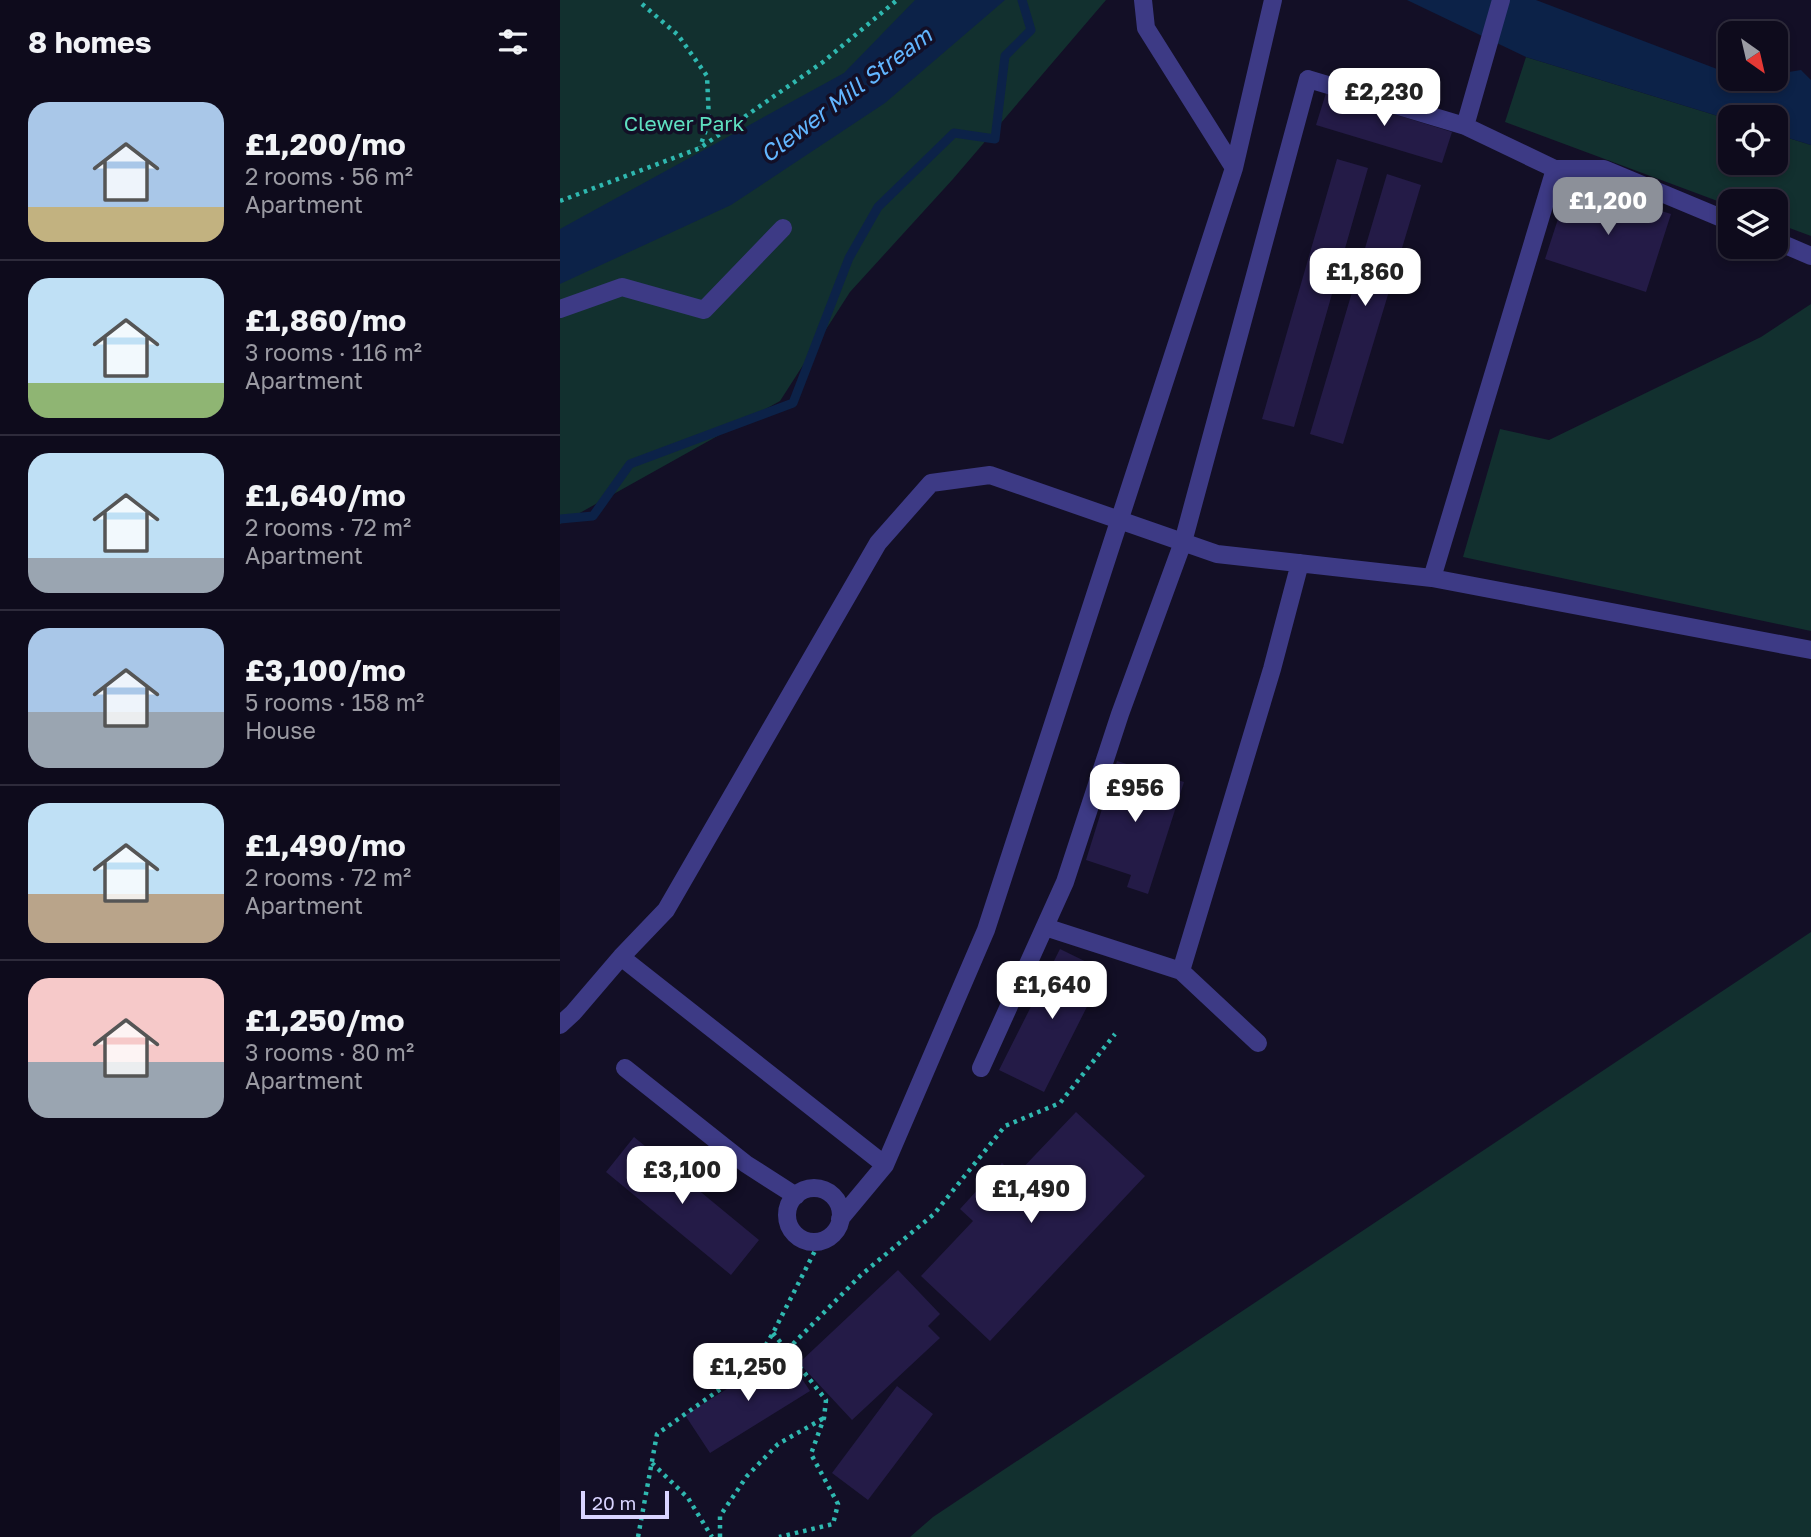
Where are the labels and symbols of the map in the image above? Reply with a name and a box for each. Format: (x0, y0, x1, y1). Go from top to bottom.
water label: Clewer Mill Stream (754, 20, 938, 168)
north arrow (1718, 21, 1788, 91)
pin: £2,230 (1327, 68, 1441, 128)
park label: Clewer Park (624, 110, 744, 136)
pin: £1,200 (1551, 177, 1665, 237)
pin: £1,860 (1308, 248, 1422, 308)
pin: £956 (1094, 764, 1176, 824)
pin: £1,640 (995, 962, 1109, 1021)
pin: £3,100 (625, 1146, 739, 1206)
pin: £1,490 (974, 1166, 1088, 1225)
pin: £1,250 (691, 1344, 805, 1403)
scale bar (581, 1488, 668, 1520)

